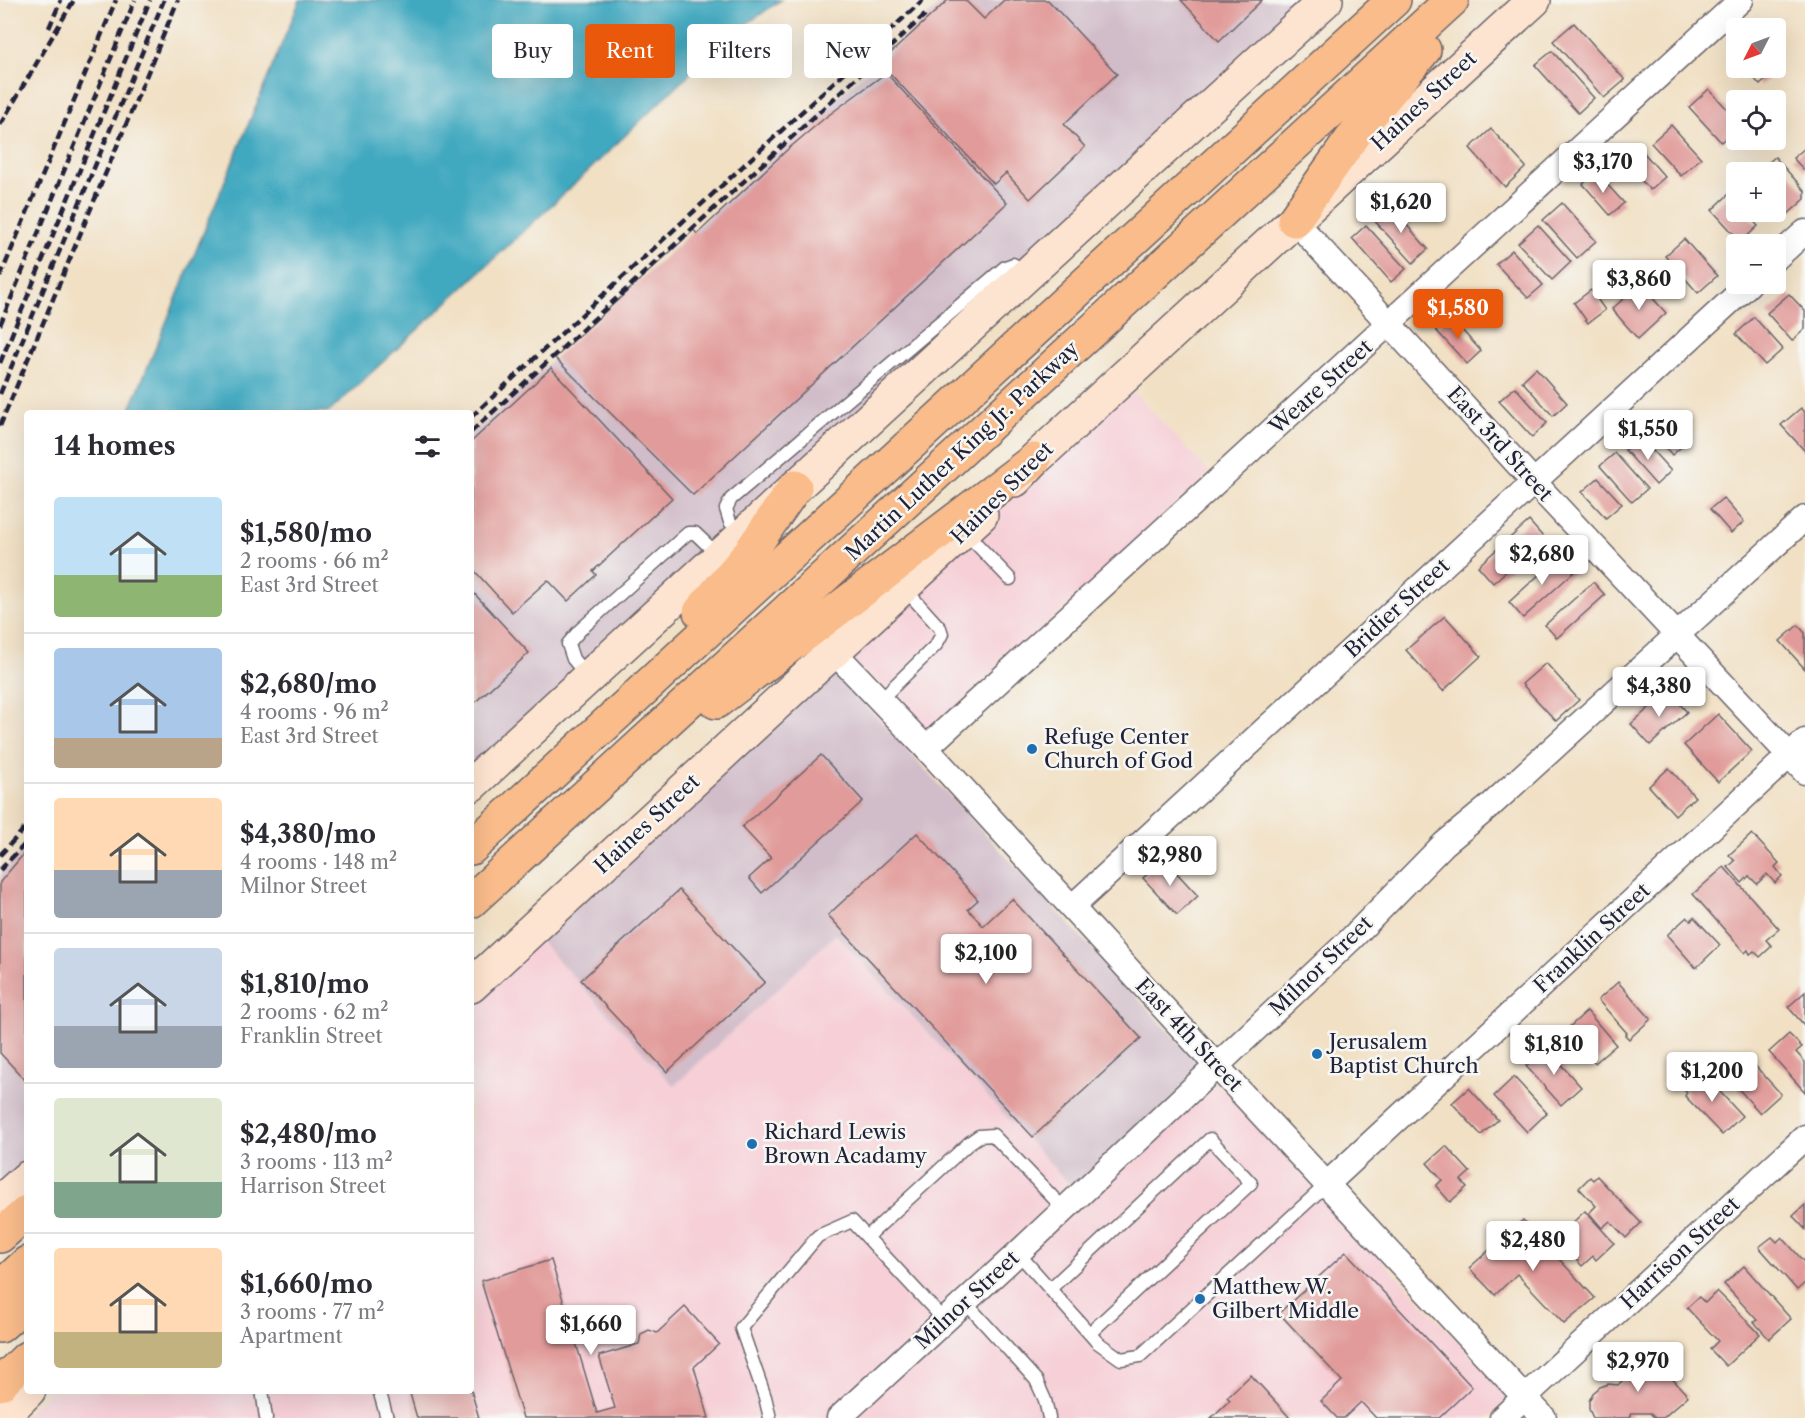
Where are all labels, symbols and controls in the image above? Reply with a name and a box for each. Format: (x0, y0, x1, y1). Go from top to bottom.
north arrow (1726, 18, 1786, 78)
map controls (1726, 18, 1786, 294)
chip: Buy (492, 24, 573, 78)
chip: Rent (585, 24, 675, 78)
chip: Filters (687, 24, 792, 78)
chip: New (804, 24, 892, 78)
street label: Haines Street (1366, 45, 1482, 156)
button: locate (1726, 90, 1786, 150)
pin: $3,170 (1554, 143, 1652, 194)
text: $3,170 (1573, 150, 1633, 174)
button: + (1726, 162, 1786, 222)
pin: $1,620 (1352, 183, 1450, 234)
text: $1,620 (1370, 190, 1432, 214)
button: − (1726, 234, 1786, 294)
pin: $3,860 (1590, 260, 1688, 311)
text: $3,860 (1607, 267, 1671, 291)
pin: $1,580 (1409, 289, 1507, 340)
text: $1,580 (1427, 296, 1489, 320)
street label: Weare Street (1263, 334, 1378, 440)
street label: Martin Luther King Jr. Parkway (840, 336, 1084, 566)
street label: East 3rd Street (1442, 381, 1559, 507)
pin: $1,550 (1599, 410, 1697, 461)
text: $1,550 (1618, 417, 1678, 441)
text: 14 homes (54, 430, 176, 462)
icon: filters (411, 430, 444, 463)
street label: Haines Street (945, 436, 1058, 549)
text: $1,580/mo (240, 517, 372, 549)
icon: home (102, 521, 174, 593)
pin: $2,680 (1493, 535, 1591, 586)
text: $2,680 (1509, 542, 1575, 566)
text: 2 rooms · 66 m² (240, 549, 389, 573)
street label: Bridier Street (1339, 552, 1455, 663)
text: East 3rd Street (240, 573, 379, 597)
pin: $4,380 (1610, 667, 1708, 718)
text: $2,680/mo (240, 668, 377, 700)
icon: home (102, 672, 174, 744)
text: $4,380 (1627, 674, 1691, 698)
text: 4 rooms · 96 m² (240, 700, 389, 724)
text: East 3rd Street (240, 724, 379, 748)
place label: Refuge Center Church of God (1044, 724, 1193, 773)
marker: Refuge Center Church of God (1025, 742, 1039, 756)
street label: Haines Street (589, 768, 705, 879)
text: $4,380/mo (240, 818, 376, 850)
icon: home (102, 822, 174, 894)
pin: $2,980 (1121, 836, 1219, 887)
text: $2,980 (1138, 843, 1202, 867)
text: 4 rooms · 148 m² (240, 850, 397, 874)
text: Milnor Street (240, 874, 367, 898)
street label: Franklin Street (1528, 877, 1655, 998)
street label: Milnor Street (1264, 910, 1378, 1021)
pin: $2,100 (937, 934, 1035, 985)
text: $2,100 (955, 941, 1017, 965)
text: $1,810/mo (240, 968, 369, 1000)
icon: home (102, 972, 174, 1044)
street label: East 4th Street (1131, 973, 1248, 1097)
text: 2 rooms · 62 m² (240, 1000, 388, 1024)
text: Franklin Street (240, 1024, 382, 1048)
pin: $1,810 (1505, 1025, 1603, 1076)
place label: Jerusalem Baptist Church (1326, 1029, 1479, 1078)
text: $1,810 (1524, 1032, 1584, 1056)
marker: Jerusalem Baptist Church (1310, 1047, 1324, 1061)
pin: $1,200 (1663, 1052, 1761, 1103)
text: $1,200 (1681, 1059, 1743, 1083)
text: $2,480/mo (240, 1118, 377, 1150)
place label: Richard Lewis Brown Acadamy (764, 1119, 927, 1168)
icon: home (102, 1122, 174, 1194)
marker: Richard Lewis Brown Acadamy (745, 1137, 759, 1151)
text: 3 rooms · 113 m² (240, 1150, 393, 1174)
text: Harrison Street (240, 1174, 386, 1198)
street label: Harrison Street (1615, 1191, 1745, 1314)
pin: $2,480 (1484, 1221, 1582, 1272)
text: $2,480 (1500, 1228, 1566, 1252)
street label: Milnor Street (909, 1245, 1024, 1354)
text: $1,660/mo (240, 1268, 373, 1300)
icon: home (102, 1272, 174, 1344)
place label: Matthew W. Gilbert Middle (1212, 1274, 1359, 1323)
marker: Matthew W. Gilbert Middle (1193, 1292, 1207, 1306)
text: 3 rooms · 77 m² (240, 1300, 384, 1324)
pin: $1,660 (542, 1305, 640, 1356)
text: $1,660 (560, 1312, 622, 1336)
text: Apartment (240, 1324, 343, 1348)
pin: $2,970 (1589, 1342, 1687, 1393)
text: $2,970 (1606, 1349, 1670, 1373)

